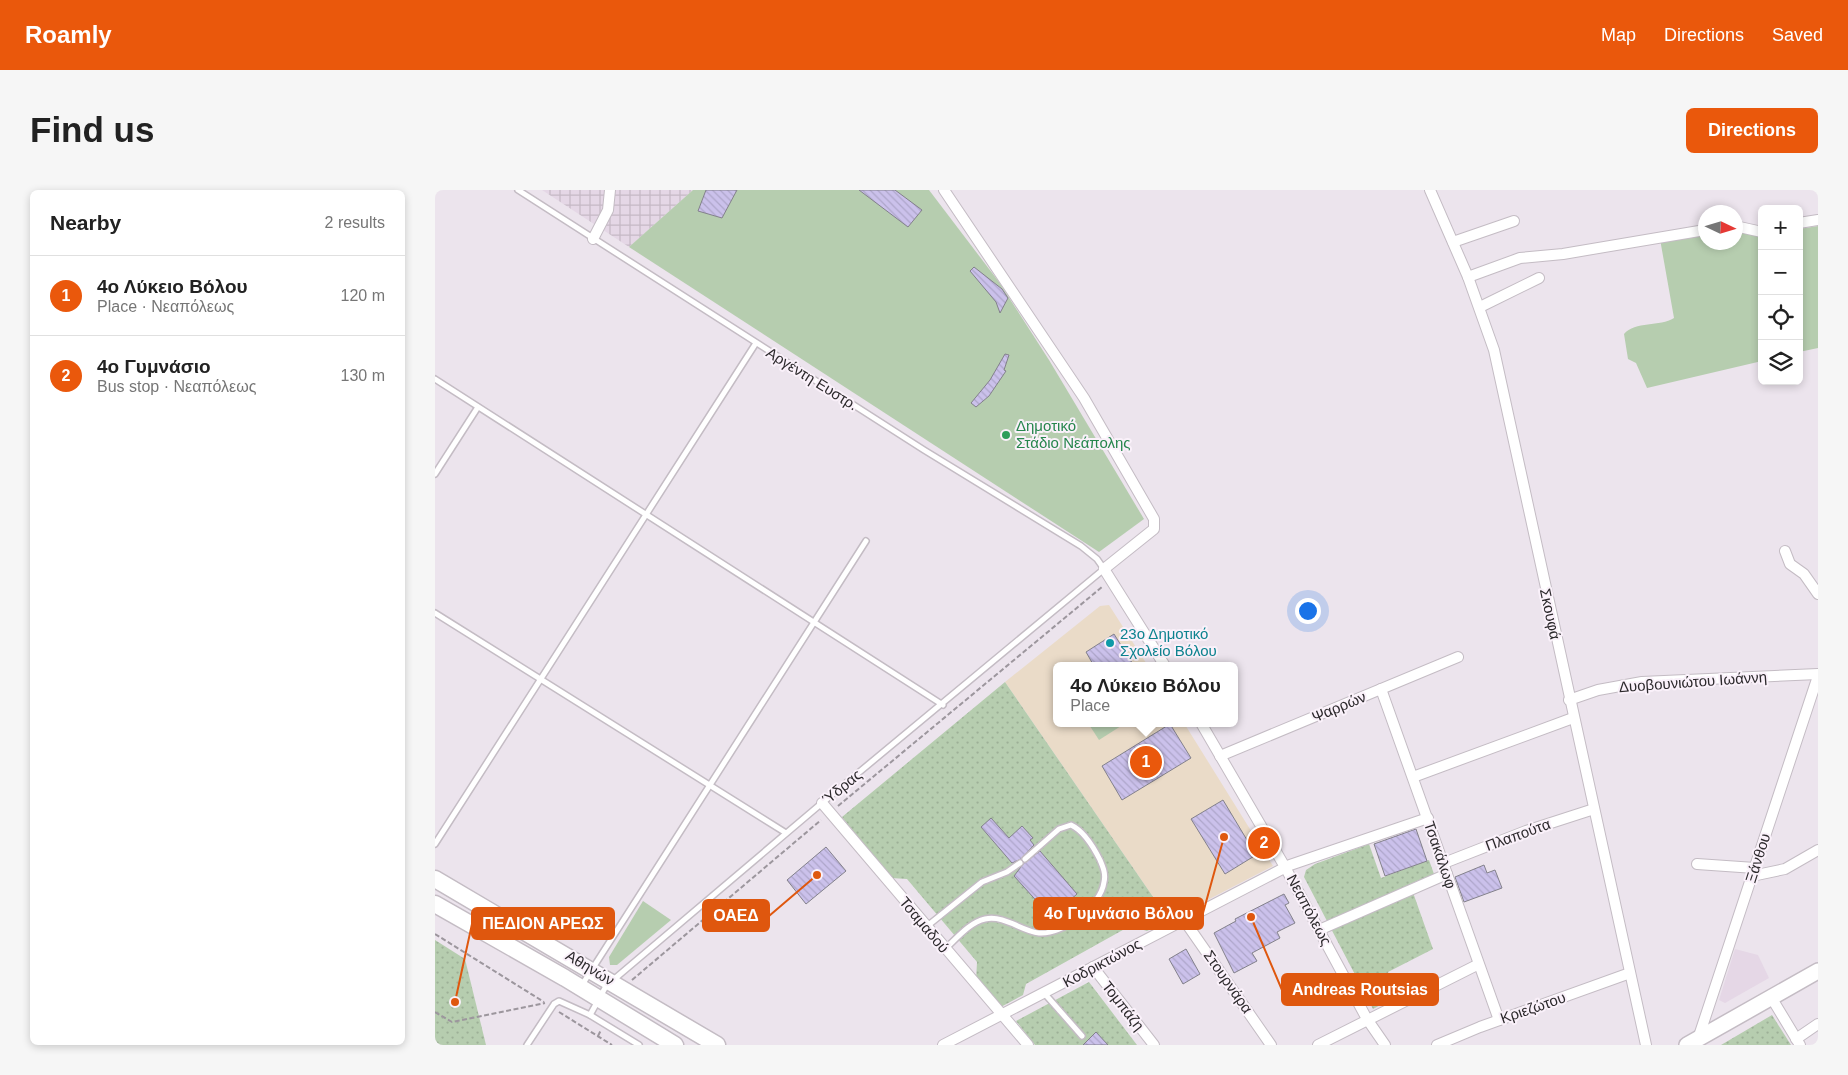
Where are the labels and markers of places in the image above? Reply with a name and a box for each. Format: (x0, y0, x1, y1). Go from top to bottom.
place label: Δημοτικό Στάδιο Νεάπολης (1016, 417, 1131, 451)
marker: Δημοτικό Στάδιο Νεάπολης (1000, 429, 1012, 441)
place label: 23ο Δημοτικό Σχολείο Βόλου (1120, 625, 1217, 659)
marker: 23ο Δημοτικό Σχολείο Βόλου (1104, 637, 1116, 649)
pin: 1 (1130, 743, 1162, 781)
pin: 2 (1248, 824, 1280, 862)
callout: 4ο Γυμνάσιο Βόλου (1034, 898, 1203, 929)
callout: ΟΑΕΔ (703, 900, 769, 931)
callout: ΠΕΔΙΟΝ ΑΡΕΩΣ (472, 908, 614, 939)
callout: Andreas Routsias (1282, 974, 1438, 1005)

